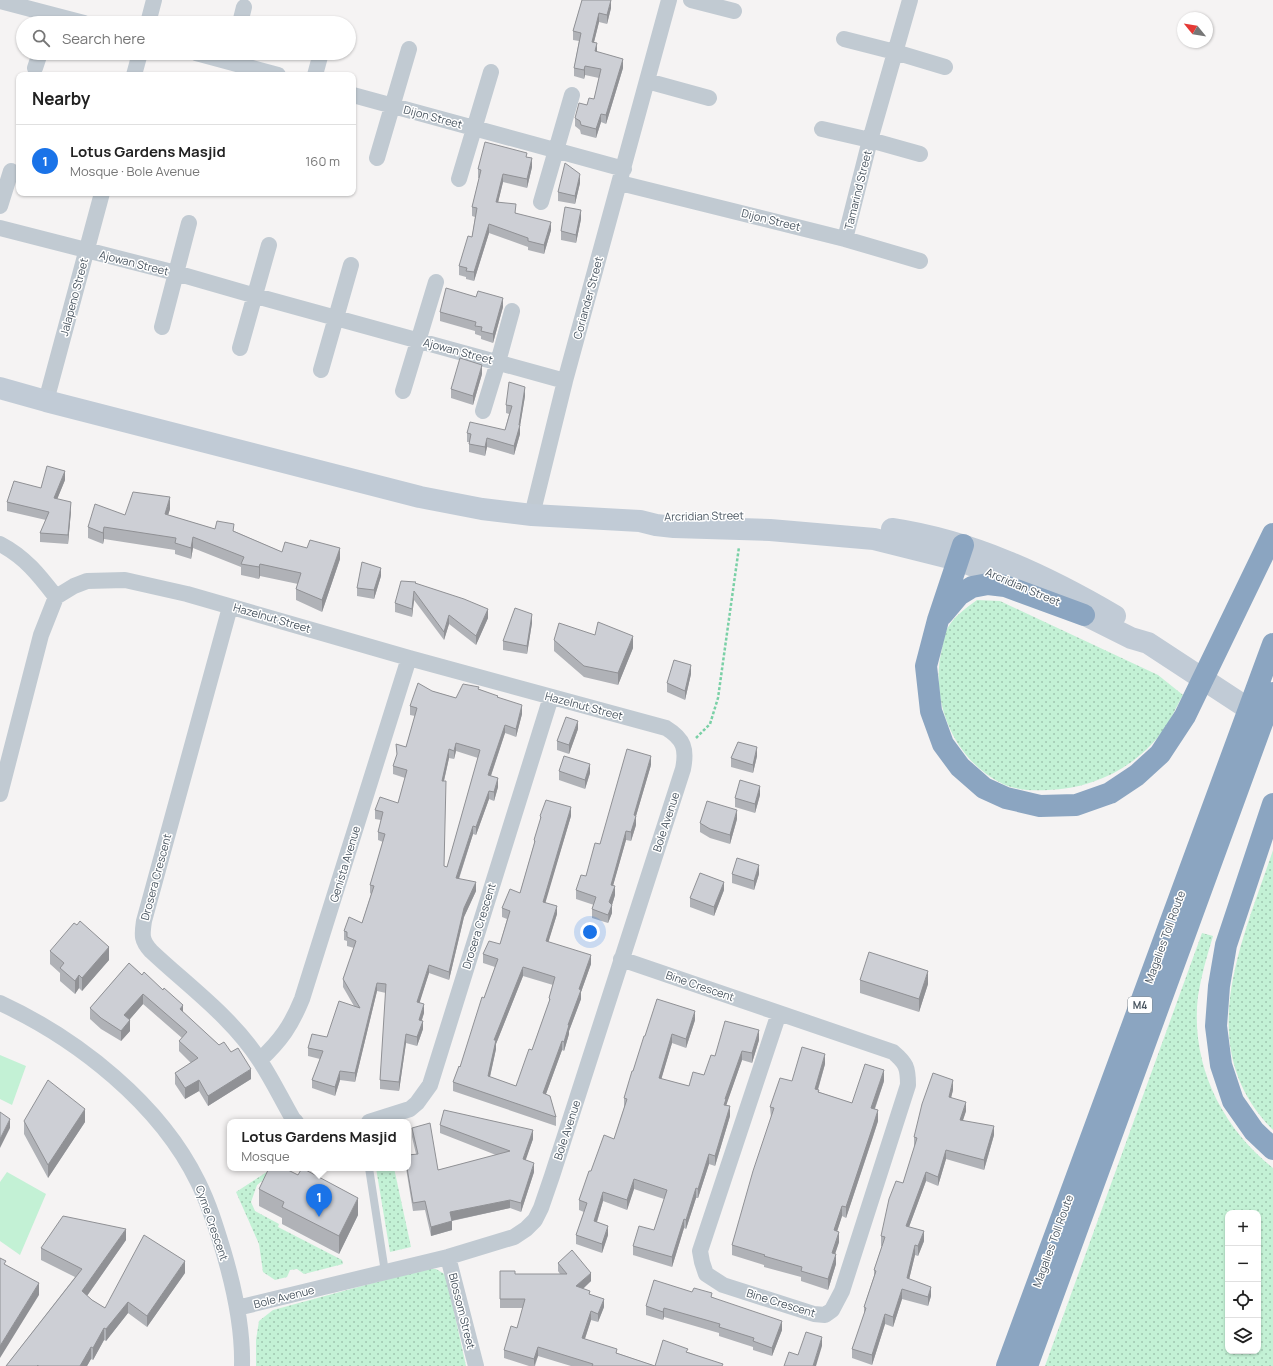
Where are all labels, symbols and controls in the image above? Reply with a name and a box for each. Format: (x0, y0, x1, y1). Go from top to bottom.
north arrow (1177, 12, 1213, 48)
search box (16, 16, 356, 60)
icon: search (30, 27, 52, 49)
text: Search here (62, 28, 145, 49)
text: Nearby (32, 87, 90, 110)
street label: Dijon Street (402, 101, 464, 132)
text: Lotus Gardens Masjid (70, 141, 226, 162)
street label: Tamarind Street (840, 149, 875, 231)
text: 1 (42, 152, 48, 170)
text: 160 m (305, 152, 340, 170)
text: Mosque · Bole Avenue (70, 162, 200, 180)
street label: Dijon Street (740, 205, 802, 234)
street label: Ajowan Street (98, 247, 171, 278)
street label: Coriander Street (569, 255, 606, 341)
street label: Jalapeno Street (56, 256, 91, 338)
street label: Ajowan Street (422, 334, 494, 367)
street label: Arcridian Street (664, 507, 744, 524)
street label: Arcridian Street (984, 564, 1063, 609)
street label: Hazelnut Street (232, 599, 313, 636)
street label: Hazelnut Street (544, 688, 625, 723)
street label: Bole Avenue (649, 789, 682, 854)
street label: Genista Avenue (326, 823, 363, 904)
street label: Drosera Crescent (137, 832, 174, 922)
street label: Drosera Crescent (458, 881, 499, 971)
street label: Magalies Toll Route (1141, 888, 1188, 985)
your location (580, 922, 600, 942)
street label: Bine Crescent (664, 967, 736, 1004)
road number: M4 (1128, 997, 1152, 1013)
street label: Bole Avenue (550, 1097, 583, 1162)
popup (227, 1119, 411, 1171)
text: Lotus Gardens Masjid (241, 1126, 397, 1147)
text: Mosque (241, 1147, 290, 1165)
street label: Cyme Crescent (193, 1183, 232, 1262)
pin: 1 (306, 1184, 332, 1217)
street label: Magalies Toll Route (1029, 1192, 1076, 1289)
map controls (1225, 1210, 1261, 1354)
button: + (1225, 1210, 1261, 1246)
button: − (1225, 1246, 1261, 1282)
street label: Blossom Street (446, 1271, 479, 1350)
street label: Bole Avenue (252, 1282, 316, 1311)
button: locate (1225, 1282, 1261, 1318)
street label: Bine Crescent (745, 1285, 818, 1320)
button: layers (1225, 1318, 1261, 1354)

